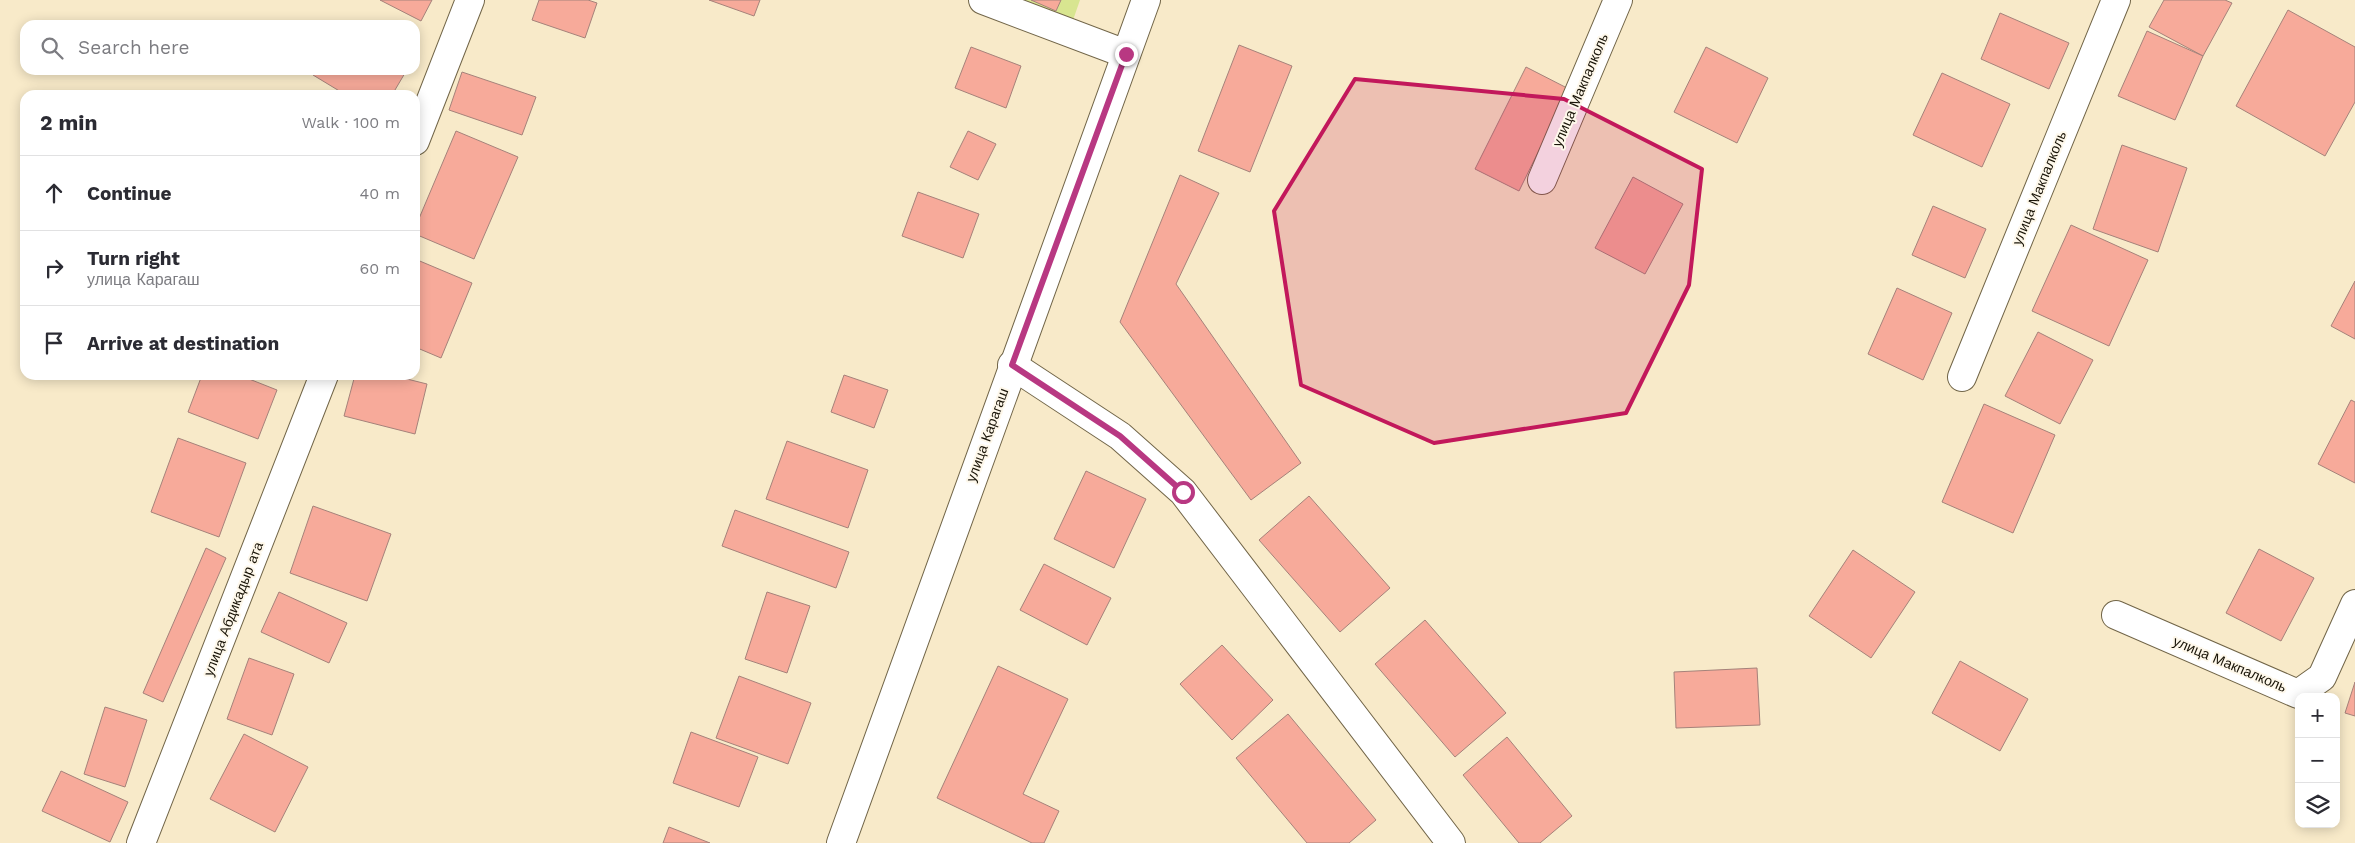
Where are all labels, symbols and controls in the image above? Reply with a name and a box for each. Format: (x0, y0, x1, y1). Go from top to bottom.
search box (20, 20, 420, 75)
street label: улица Макпалколь (1549, 31, 1611, 149)
icon: search (38, 34, 66, 62)
text: Search here (78, 36, 189, 59)
route end (1115, 43, 1138, 66)
text: 2 min (40, 110, 97, 135)
text: Walk · 100 m (302, 113, 400, 132)
street label: улица Макпалколь (2009, 129, 2069, 247)
icon: ahead (40, 179, 68, 207)
text: Continue (87, 182, 171, 205)
text: 40 m (360, 184, 400, 203)
text: Turn right (87, 247, 180, 270)
icon: right (40, 254, 68, 282)
text: 60 m (360, 259, 400, 278)
text: улица Карагаш (87, 270, 200, 289)
icon: arrive (40, 329, 68, 357)
text: Arrive at destination (87, 332, 279, 355)
street label: улица Карагаш (963, 386, 1011, 484)
route start (1172, 481, 1195, 504)
street label: улица Абдикадыр ата (200, 539, 266, 678)
street label: улица Макпалколь (2171, 633, 2289, 695)
map controls (2295, 693, 2340, 828)
button: + (2295, 693, 2340, 738)
button: − (2295, 738, 2340, 783)
button: layers (2295, 783, 2340, 828)

